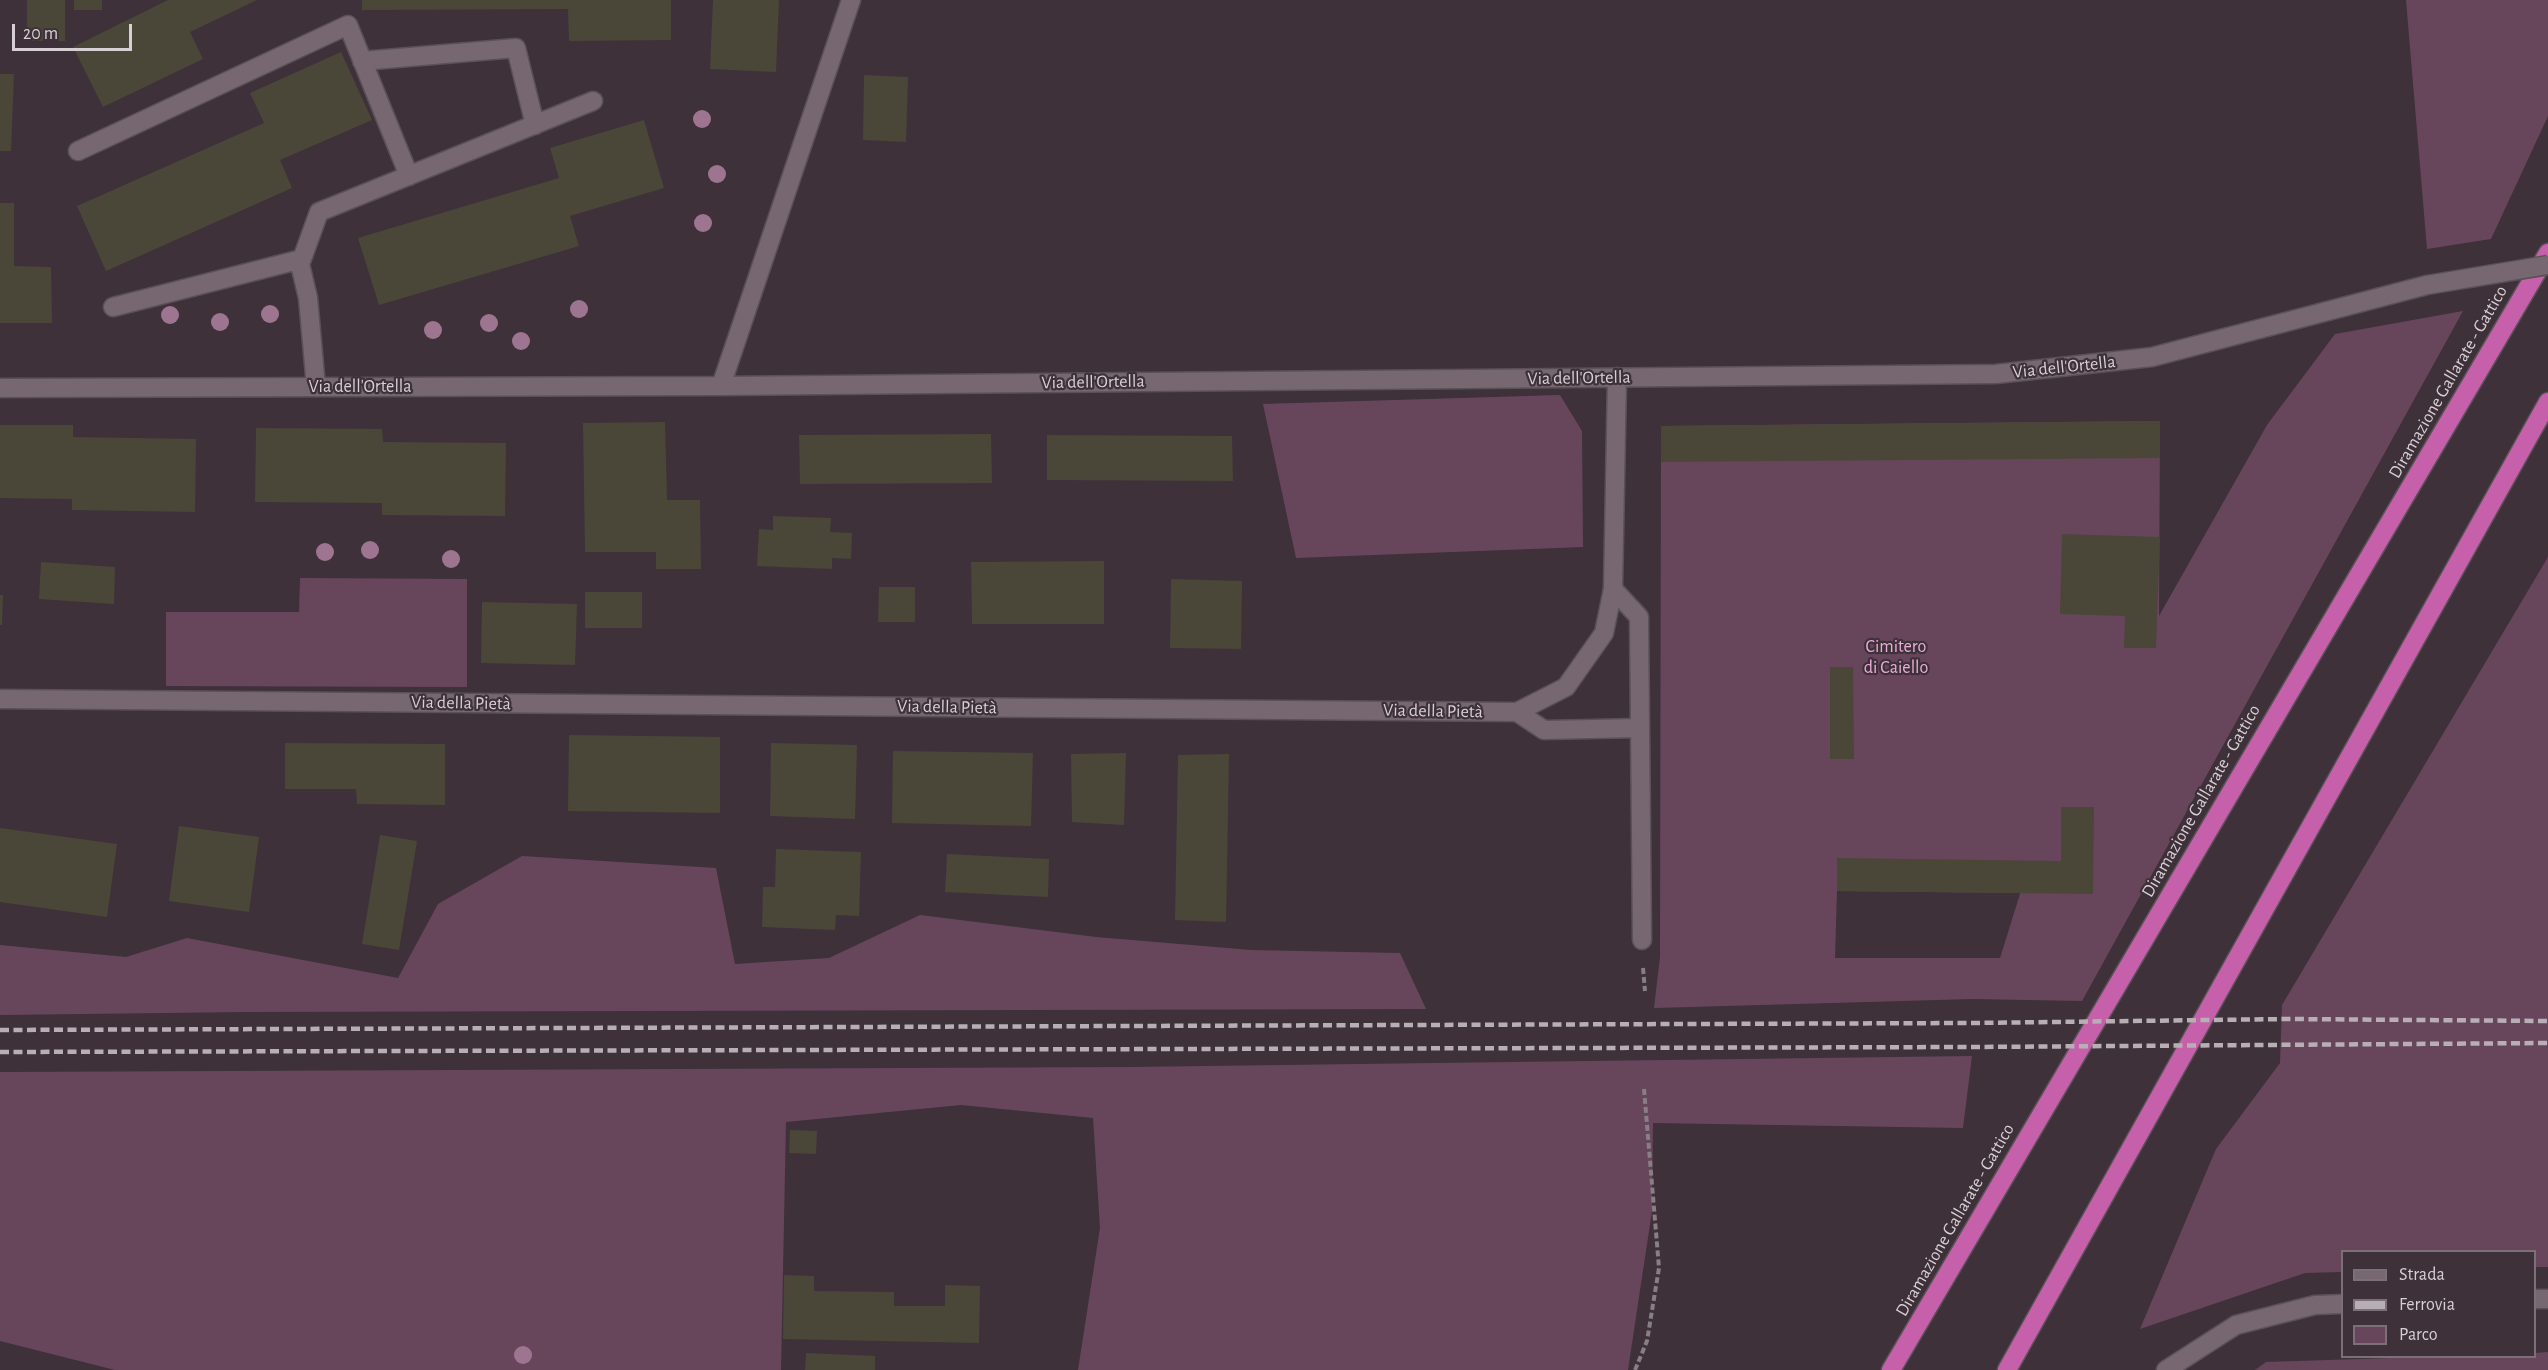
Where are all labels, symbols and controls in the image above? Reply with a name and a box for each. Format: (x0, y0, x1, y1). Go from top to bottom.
scale bar (15, 12, 135, 50)
text: 20 m (23, 25, 58, 43)
street label: Diramazione Gallarate - Gattico (2384, 282, 2512, 482)
street label: Via dell'Ortella (2012, 351, 2116, 383)
street label: Via dell'Ortella (1527, 366, 1631, 390)
street label: Via dell'Ortella (1041, 370, 1145, 394)
street label: Via dell'Ortella (308, 376, 412, 398)
park label: Cimitero di Caiello (1864, 636, 1928, 678)
street label: Via della Pietà (411, 691, 511, 715)
street label: Via della Pietà (897, 695, 997, 719)
street label: Via della Pietà (1383, 699, 1483, 723)
street label: Diramazione Gallarate - Gattico (2137, 701, 2265, 901)
street label: Diramazione Gallarate - Gattico (1891, 1120, 2019, 1320)
legend (2341, 1250, 2536, 1358)
text: Strada (2399, 1266, 2445, 1284)
text: Ferrovia (2399, 1296, 2455, 1314)
text: Parco (2399, 1326, 2438, 1344)

